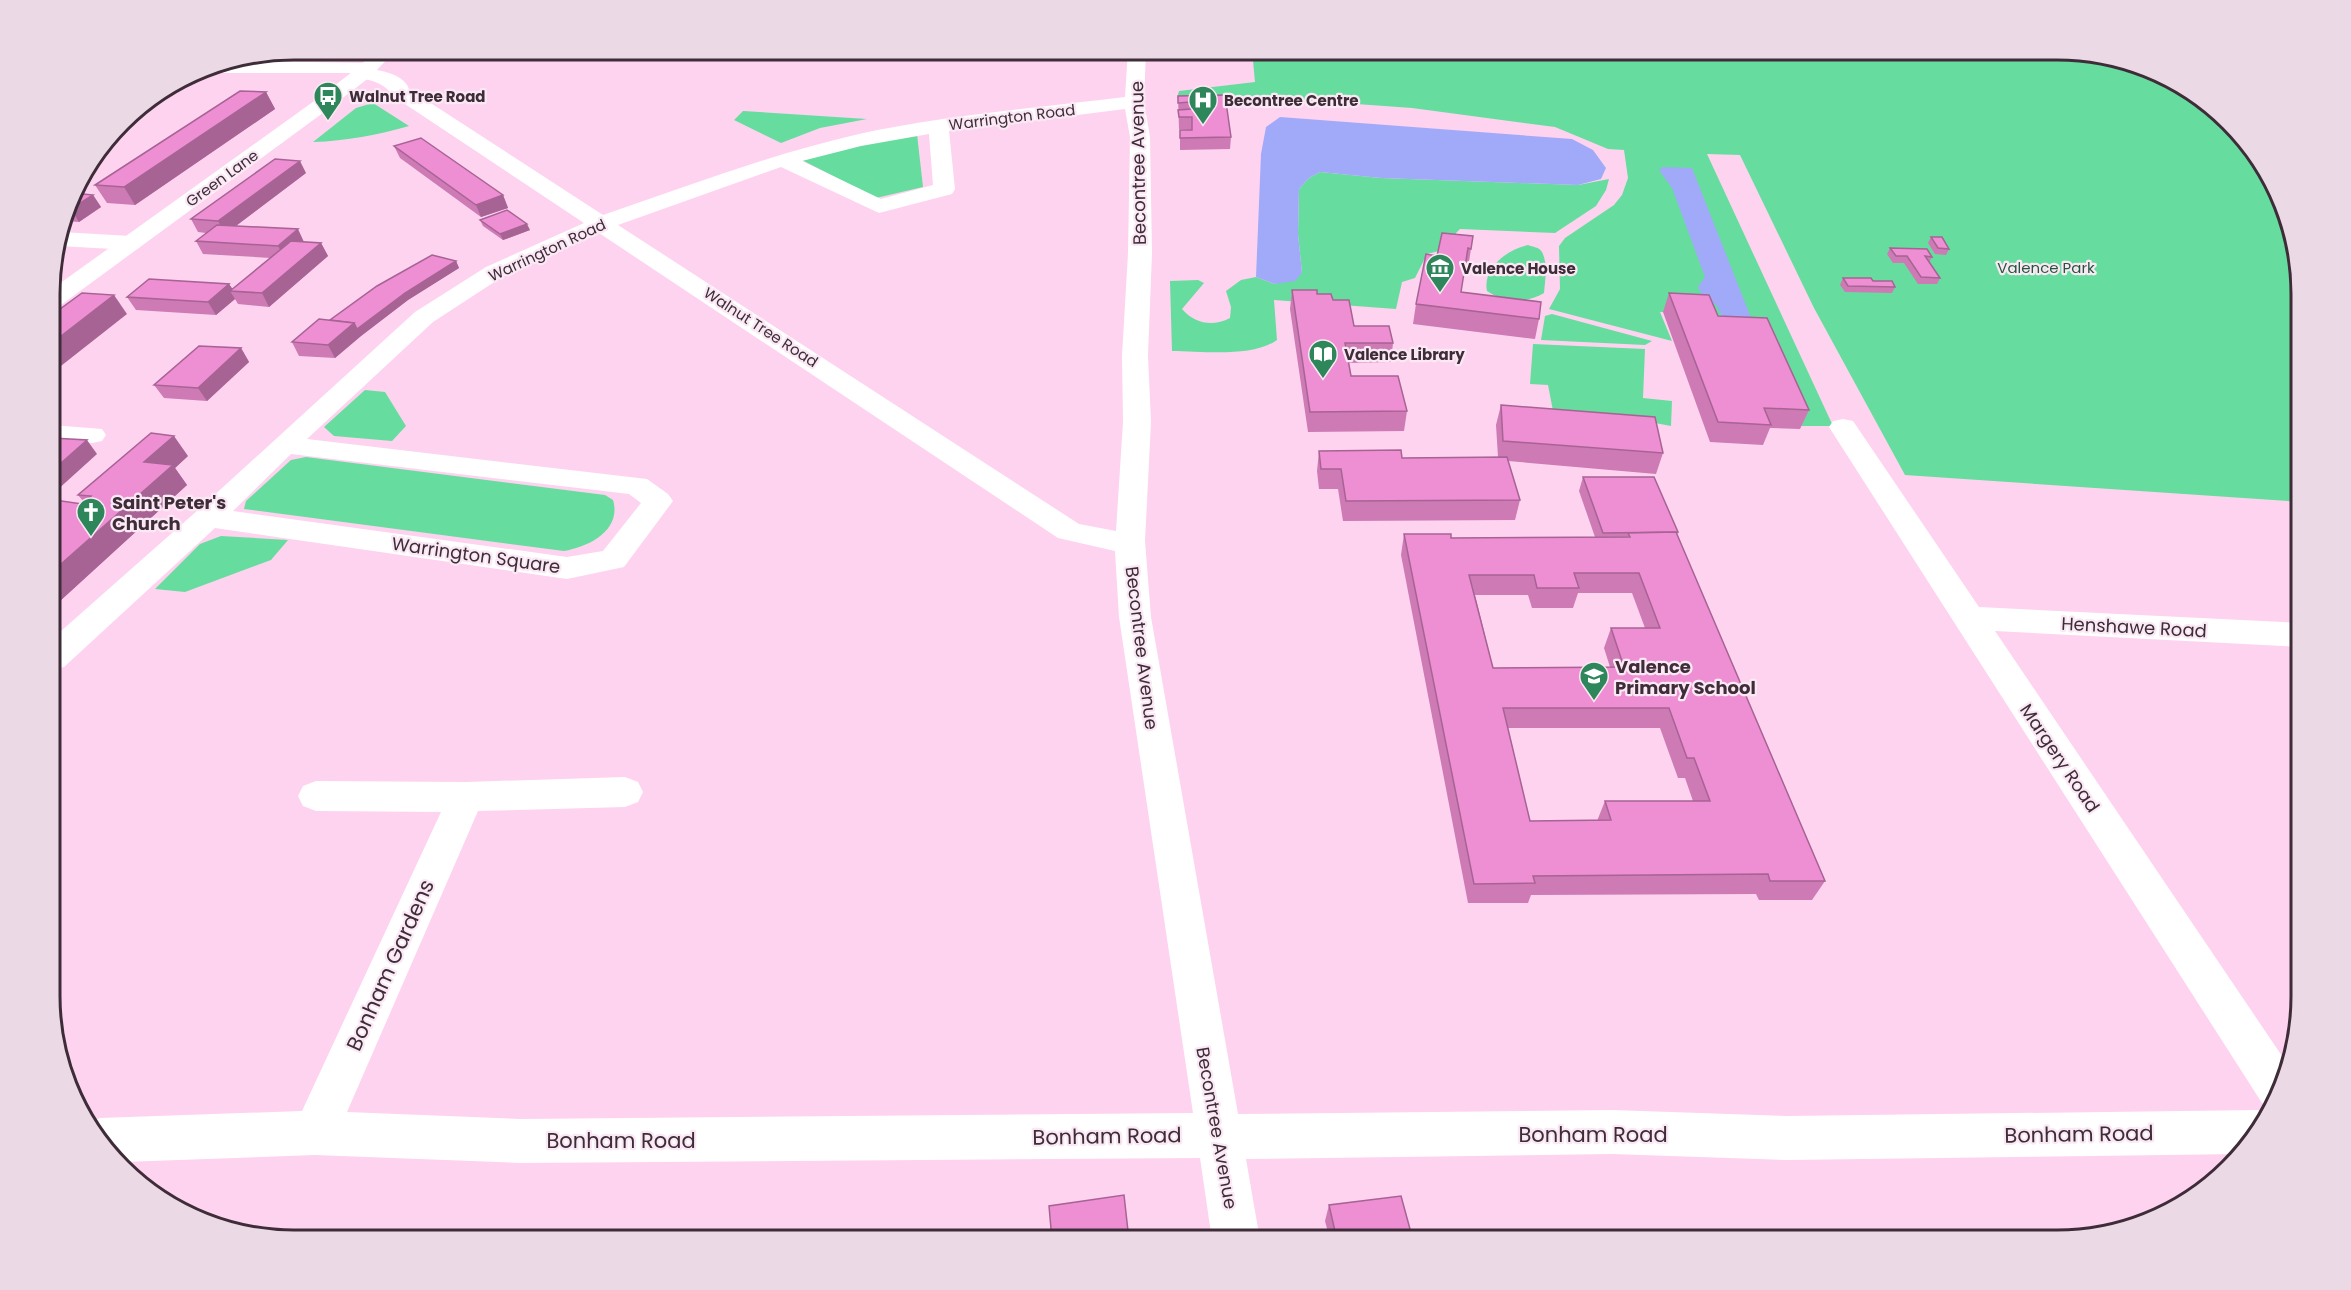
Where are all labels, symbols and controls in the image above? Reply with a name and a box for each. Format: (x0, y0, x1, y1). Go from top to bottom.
bus stop icon: Walnut Tree Road (312, 80, 344, 122)
street label: Becontree Avenue (1124, 81, 1152, 245)
hospital icon: Becontree Centre (1187, 84, 1219, 126)
place label: Walnut Tree Road (349, 86, 486, 107)
place label: Becontree Centre (1224, 90, 1359, 111)
street label: Warrington Road (948, 99, 1076, 135)
street label: Green Lane (181, 145, 263, 211)
street label: Warrington Road (485, 214, 609, 286)
museum icon: Valence House (1424, 252, 1456, 294)
park label: Valence Park (1997, 257, 2095, 278)
place label: Valence House (1461, 258, 1576, 279)
street label: Walnut Tree Road (700, 282, 822, 372)
library icon: Valence Library (1307, 338, 1339, 380)
place label: Valence Library (1344, 344, 1465, 365)
place label: Saint Peter's Church (112, 490, 226, 536)
church icon: Saint Peter's Church (75, 496, 107, 538)
street label: Warrington Square (390, 531, 562, 579)
street label: Becontree Avenue (1120, 565, 1164, 731)
street label: Henshawe Road (2061, 611, 2207, 643)
place label: Valence Primary School (1615, 654, 1756, 700)
school or university icon: Valence Primary School (1578, 660, 1610, 702)
street label: Margery Road (2014, 699, 2106, 817)
street label: Bonham Gardens (339, 875, 441, 1055)
street label: Becontree Avenue (1190, 1045, 1244, 1211)
street label: Bonham Road (2004, 1118, 2154, 1150)
street label: Bonham Road (1032, 1120, 1182, 1152)
street label: Bonham Road (1518, 1120, 1668, 1149)
street label: Bonham Road (546, 1126, 696, 1155)

